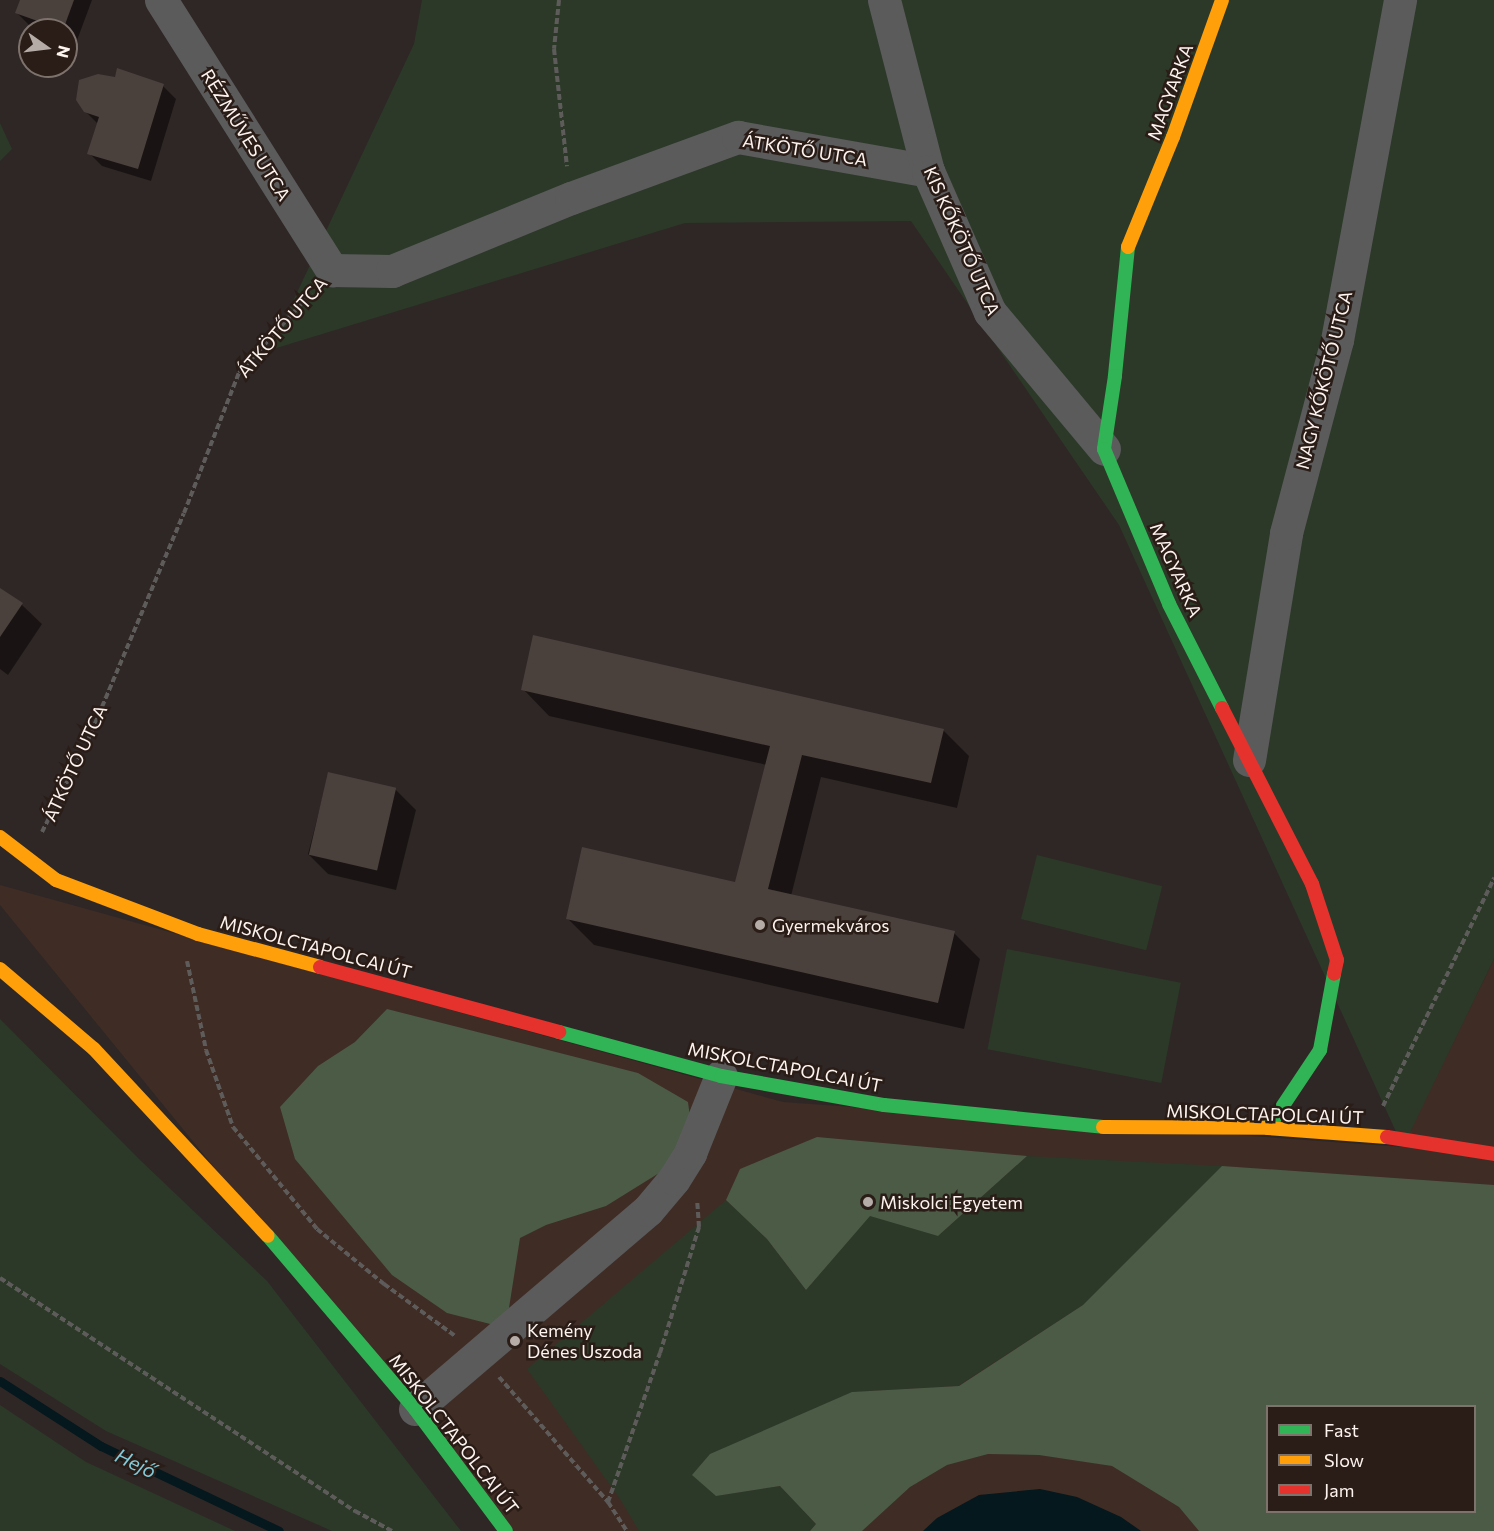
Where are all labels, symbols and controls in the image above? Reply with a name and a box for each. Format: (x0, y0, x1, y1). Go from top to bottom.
north arrow (18, 18, 78, 78)
street label: MAGYARKA (1143, 41, 1197, 143)
text: N (53, 44, 75, 60)
street label: RÉZMŰVES UTCA (197, 65, 295, 205)
street label: ÁTKÖTŐ UTCA (741, 129, 869, 171)
street label: KIS KŐKÖTŐ UTCA (919, 163, 1005, 319)
street label: ÁTKÖTŐ UTCA (233, 272, 331, 382)
street label: NAGY KŐKÖTŐ UTCA (1291, 289, 1357, 471)
street label: MAGYARKA (1146, 519, 1206, 621)
street label: ÁTKÖTŐ UTCA (39, 701, 111, 825)
street label: MISKOLCTAPOLCAI ÚT (218, 911, 414, 983)
place label: Gyermekváros (772, 914, 889, 936)
marker: Gyermekváros (753, 918, 767, 932)
street label: MISKOLCTAPOLCAI ÚT (686, 1038, 884, 1096)
street label: MISKOLCTAPOLCAI ÚT (1166, 1100, 1364, 1128)
place label: Miskolci Egyetem (880, 1191, 1023, 1213)
marker: Miskolci Egyetem (861, 1195, 875, 1209)
place label: Kemény Dénes Uszoda (527, 1320, 642, 1362)
marker: Kemény Dénes Uszoda (508, 1334, 522, 1348)
street label: MISKOLCTAPOLCAI ÚT (385, 1350, 523, 1518)
legend (1266, 1405, 1476, 1513)
text: Fast (1324, 1419, 1359, 1441)
water label: Hejő (112, 1443, 160, 1483)
text: Slow (1324, 1449, 1364, 1471)
text: Jam (1324, 1479, 1354, 1501)

